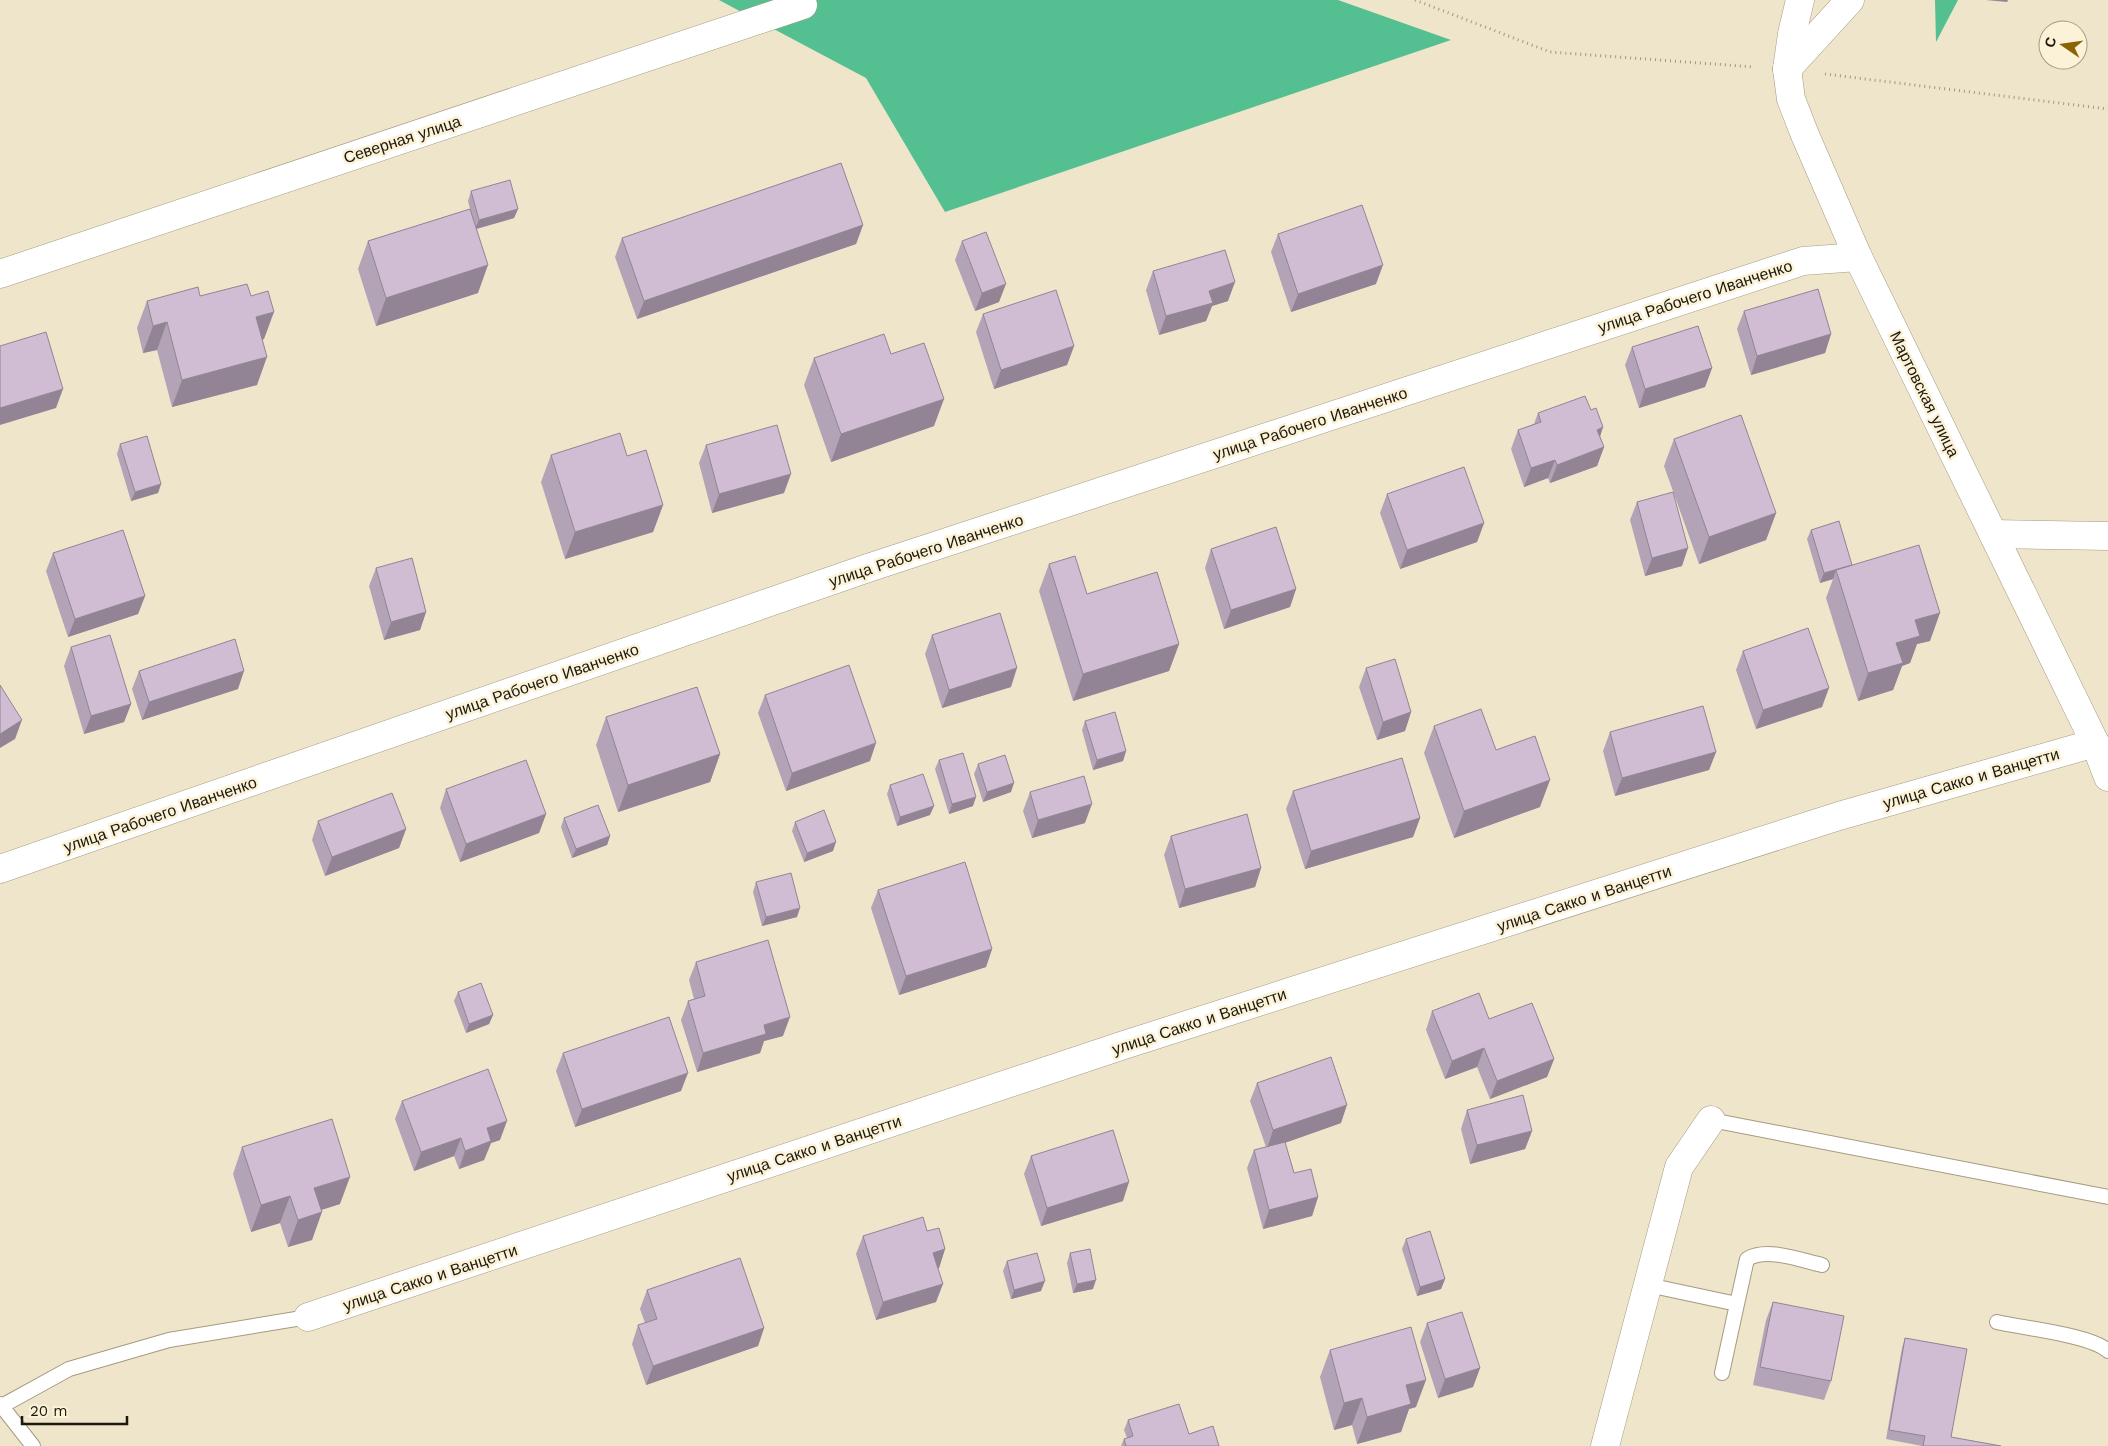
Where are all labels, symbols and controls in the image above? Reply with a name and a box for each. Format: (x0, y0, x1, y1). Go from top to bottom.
north arrow (2038, 20, 2088, 70)
text: С (2041, 35, 2059, 49)
street label: Северная улица (341, 111, 463, 167)
street label: улица Рабочего Иванченко (1596, 256, 1795, 337)
street label: Мартовская улица (1886, 328, 1963, 460)
street label: улица Рабочего Иванченко (1211, 383, 1410, 464)
street label: улица Рабочего Иванченко (827, 510, 1026, 591)
street label: улица Рабочего Иванченко (443, 639, 641, 723)
street label: улица Сакко и Ванцетти (1881, 744, 2061, 813)
street label: улица Рабочего Иванченко (61, 772, 259, 856)
street label: улица Сакко и Ванцетти (1495, 861, 1674, 936)
street label: улица Сакко и Ванцетти (1110, 984, 1289, 1059)
street label: улица Сакко и Ванцетти (725, 1111, 904, 1186)
street label: улица Сакко и Ванцетти (341, 1240, 520, 1315)
scale bar (22, 1394, 128, 1426)
text: 20 m (30, 1402, 68, 1420)

